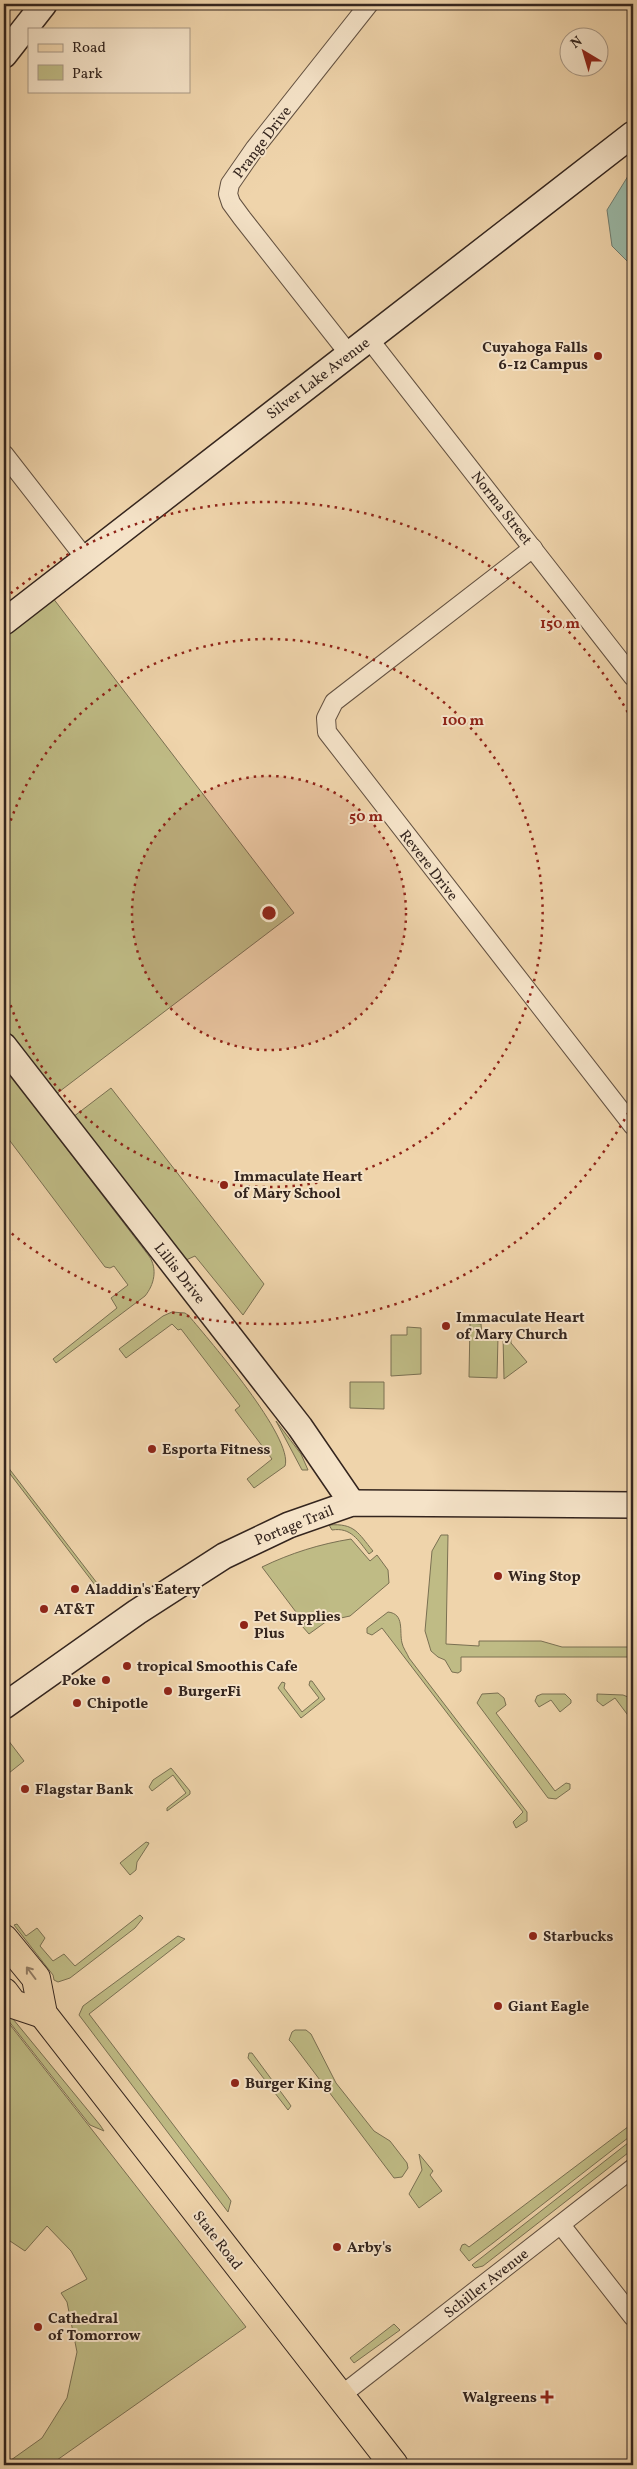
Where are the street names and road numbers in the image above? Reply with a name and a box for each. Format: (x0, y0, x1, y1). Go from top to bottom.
street label: Prange Drive (229, 102, 297, 184)
street label: Silver Lake Avenue (263, 333, 375, 425)
street label: Norma Street (465, 468, 536, 550)
street label: Revere Drive (393, 826, 462, 906)
street label: Lillis Drive (148, 1239, 209, 1309)
street label: Portage Trail (252, 1501, 337, 1552)
street label: State Road (187, 2207, 247, 2275)
street label: Schiller Avenue (440, 2244, 534, 2324)

